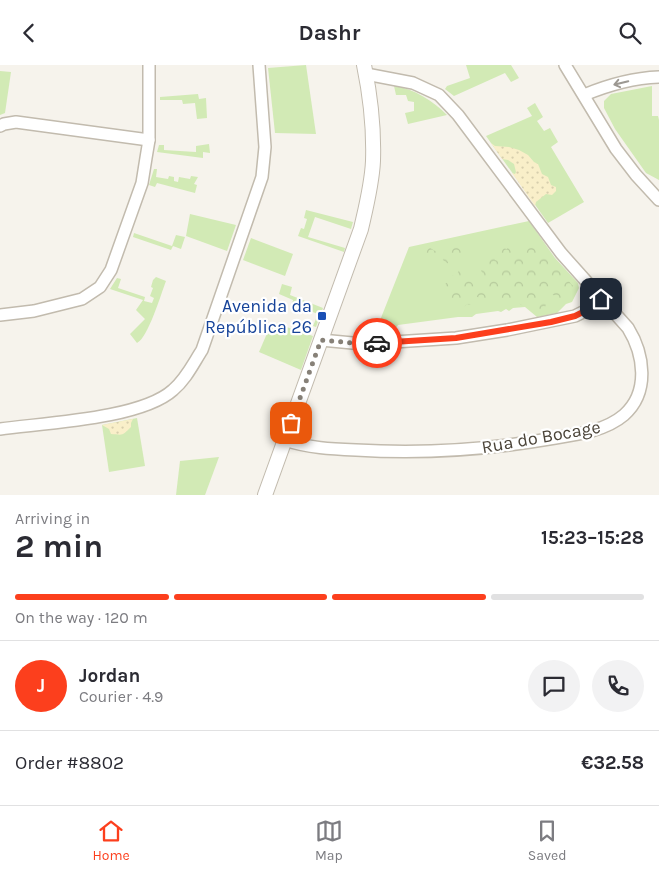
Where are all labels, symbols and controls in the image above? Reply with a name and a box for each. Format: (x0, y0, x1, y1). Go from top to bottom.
icon: back (15, 19, 43, 47)
icon: search (616, 19, 644, 47)
text: Dashr (299, 20, 360, 46)
one-way arrow (613, 79, 629, 88)
pin (580, 278, 622, 320)
icon: home (587, 285, 615, 313)
place label: Avenida da República 26 (205, 295, 312, 338)
marker: Avenida da República 26 (316, 310, 328, 322)
courier (352, 318, 402, 368)
icon: car (363, 329, 391, 357)
pin (270, 402, 312, 444)
icon: bag (277, 409, 305, 437)
street label: Rua do Bocage (480, 416, 602, 458)
text: Arriving in (15, 509, 90, 528)
text: 15:23–15:28 (541, 527, 644, 549)
text: 2 min (15, 528, 103, 565)
text: On the way · 120 m (15, 608, 148, 627)
button: chat (528, 660, 580, 712)
button: phone (592, 660, 644, 712)
text: Jordan (79, 665, 140, 687)
text: J (37, 675, 45, 697)
text: Courier · 4.9 (79, 687, 163, 706)
text: Order #8802 (15, 752, 124, 774)
text: €32.58 (581, 752, 644, 774)
tab: Home (93, 817, 130, 864)
tab: Map (315, 817, 343, 864)
tab: Saved (528, 817, 567, 864)

